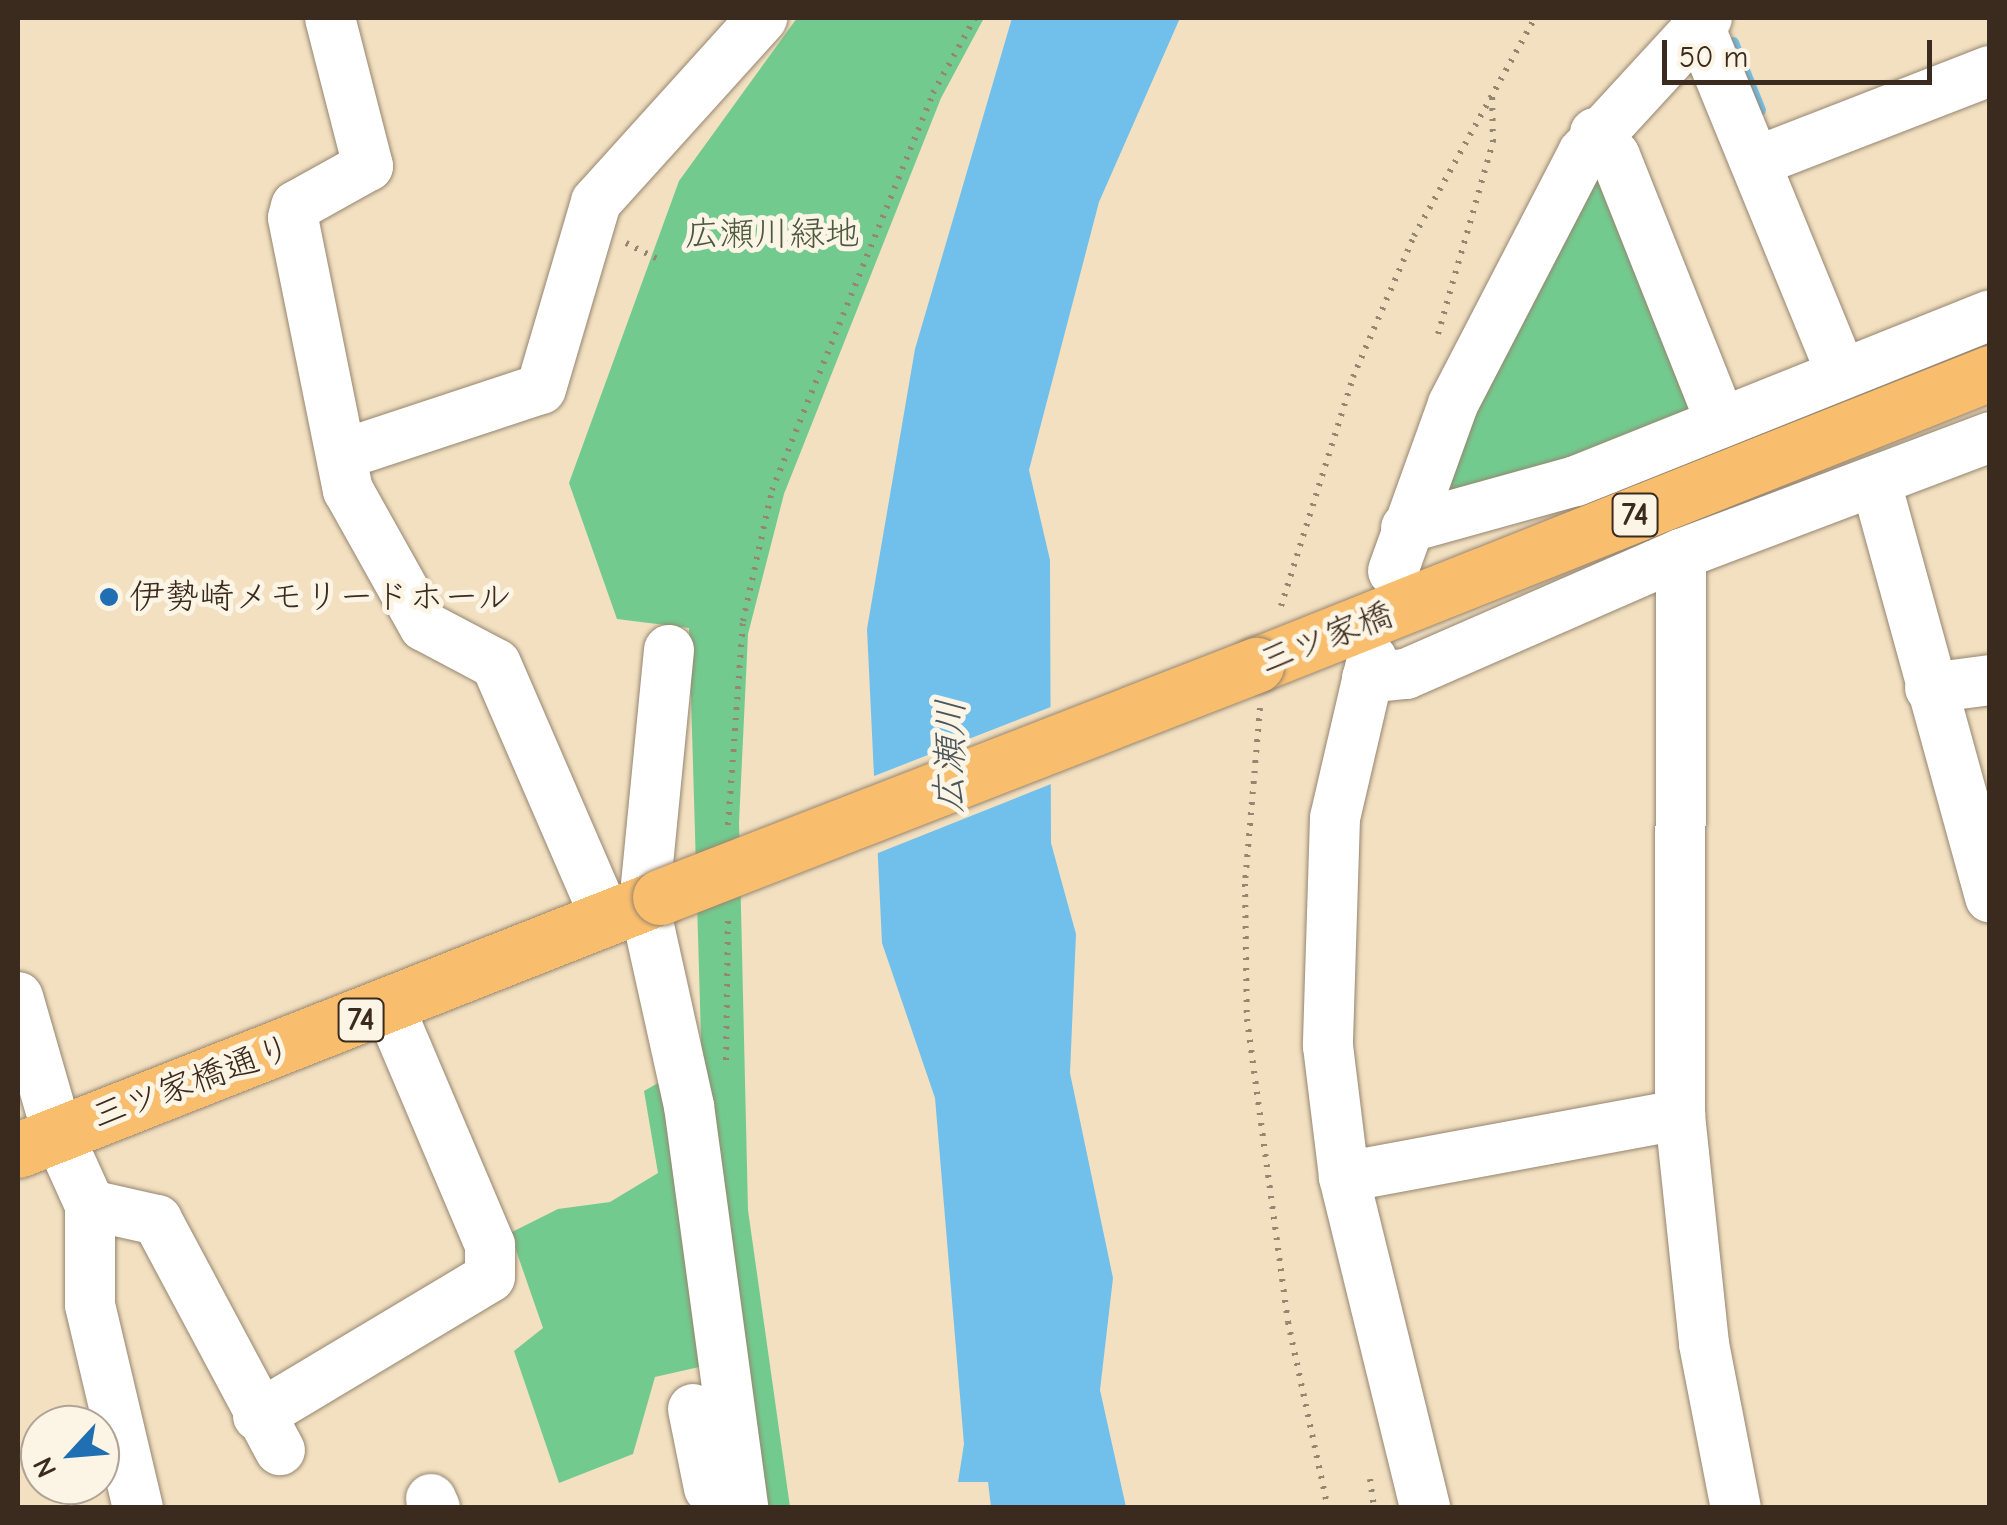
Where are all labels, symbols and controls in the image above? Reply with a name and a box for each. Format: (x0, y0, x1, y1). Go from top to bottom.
scale bar (1667, 20, 1937, 82)
text: 50 m (1679, 40, 1748, 75)
park label: 広瀬川緑地 (685, 213, 859, 255)
road number: 74 (1610, 488, 1660, 542)
place label: 伊勢崎メモリードホール (129, 576, 514, 618)
marker: 伊勢崎メモリードホール (98, 586, 120, 608)
street label: 三ツ家橋 (1253, 593, 1399, 683)
water label: 広瀬川 (927, 699, 975, 813)
road number: 74 (336, 993, 386, 1047)
street label: 三ツ家橋通り (86, 1026, 298, 1138)
north arrow (20, 1405, 120, 1505)
text: N (26, 1452, 63, 1483)

